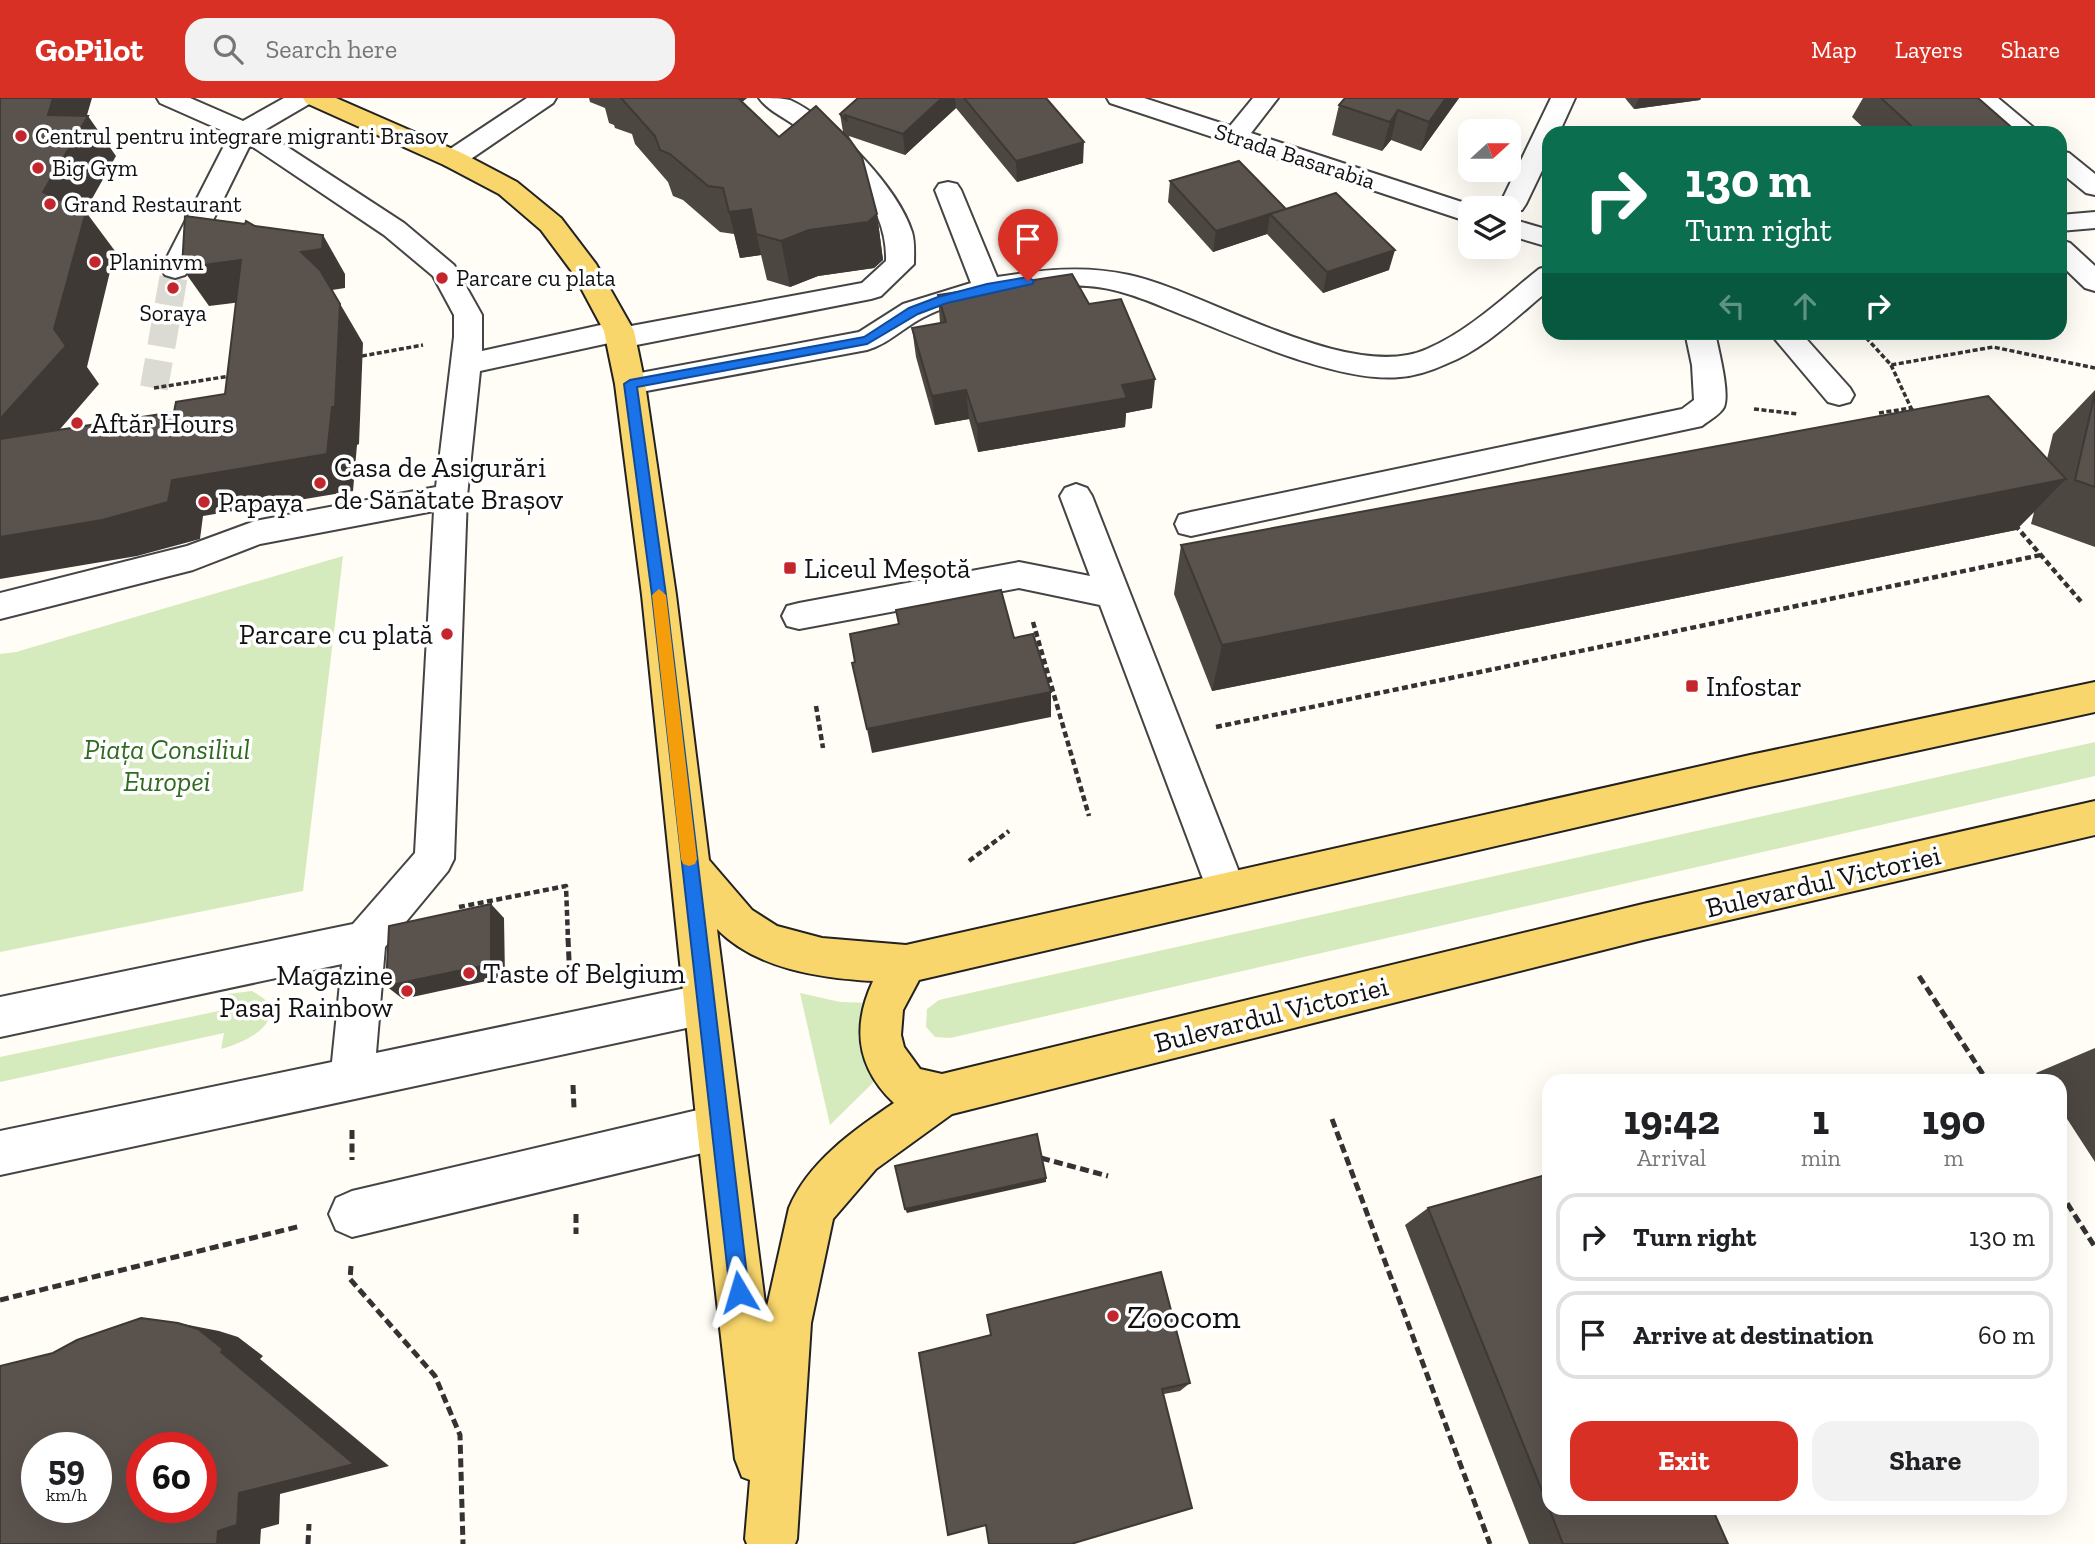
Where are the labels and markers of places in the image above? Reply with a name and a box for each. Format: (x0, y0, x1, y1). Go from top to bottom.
place label: Centrul pentru integrare migranti Brasov (35, 122, 448, 150)
marker: Centrul pentru integrare migranti Brasov (13, 128, 29, 144)
place label: Big Gym (52, 154, 138, 182)
marker: Big Gym (30, 160, 46, 176)
place label: Grand Restaurant (64, 190, 242, 218)
marker: Grand Restaurant (42, 196, 58, 212)
pin (998, 209, 1058, 281)
place label: Planinvm (109, 248, 203, 276)
marker: Planinvm (87, 254, 103, 270)
place label: Parcare cu plata (456, 264, 616, 292)
marker: Parcare cu plata (434, 270, 450, 286)
marker: Soraya (165, 280, 181, 296)
place label: Soraya (139, 299, 207, 327)
place label: Aftăr Hours (91, 407, 234, 440)
marker: Aftăr Hours (69, 415, 85, 431)
place label: Casa de Asigurări de Sănătate Brașov (334, 451, 563, 516)
marker: Casa de Asigurări de Sănătate Brașov (312, 475, 328, 491)
place label: Papaya (218, 486, 304, 519)
marker: Papaya (196, 494, 212, 510)
place label: Liceul Meșotă (804, 552, 971, 585)
marker: Liceul Meșotă (782, 560, 798, 576)
place label: Parcare cu plată (239, 618, 433, 651)
marker: Parcare cu plată (439, 626, 455, 642)
place label: Infostar (1706, 670, 1802, 703)
marker: Infostar (1684, 678, 1700, 694)
place label: Taste of Belgium (483, 957, 685, 990)
place label: Magazine Pasaj Rainbow (219, 959, 394, 1024)
marker: Taste of Belgium (461, 965, 477, 981)
marker: Magazine Pasaj Rainbow (399, 983, 415, 999)
place label: Zoocom (1127, 1297, 1241, 1336)
marker: Zoocom (1105, 1308, 1121, 1324)

